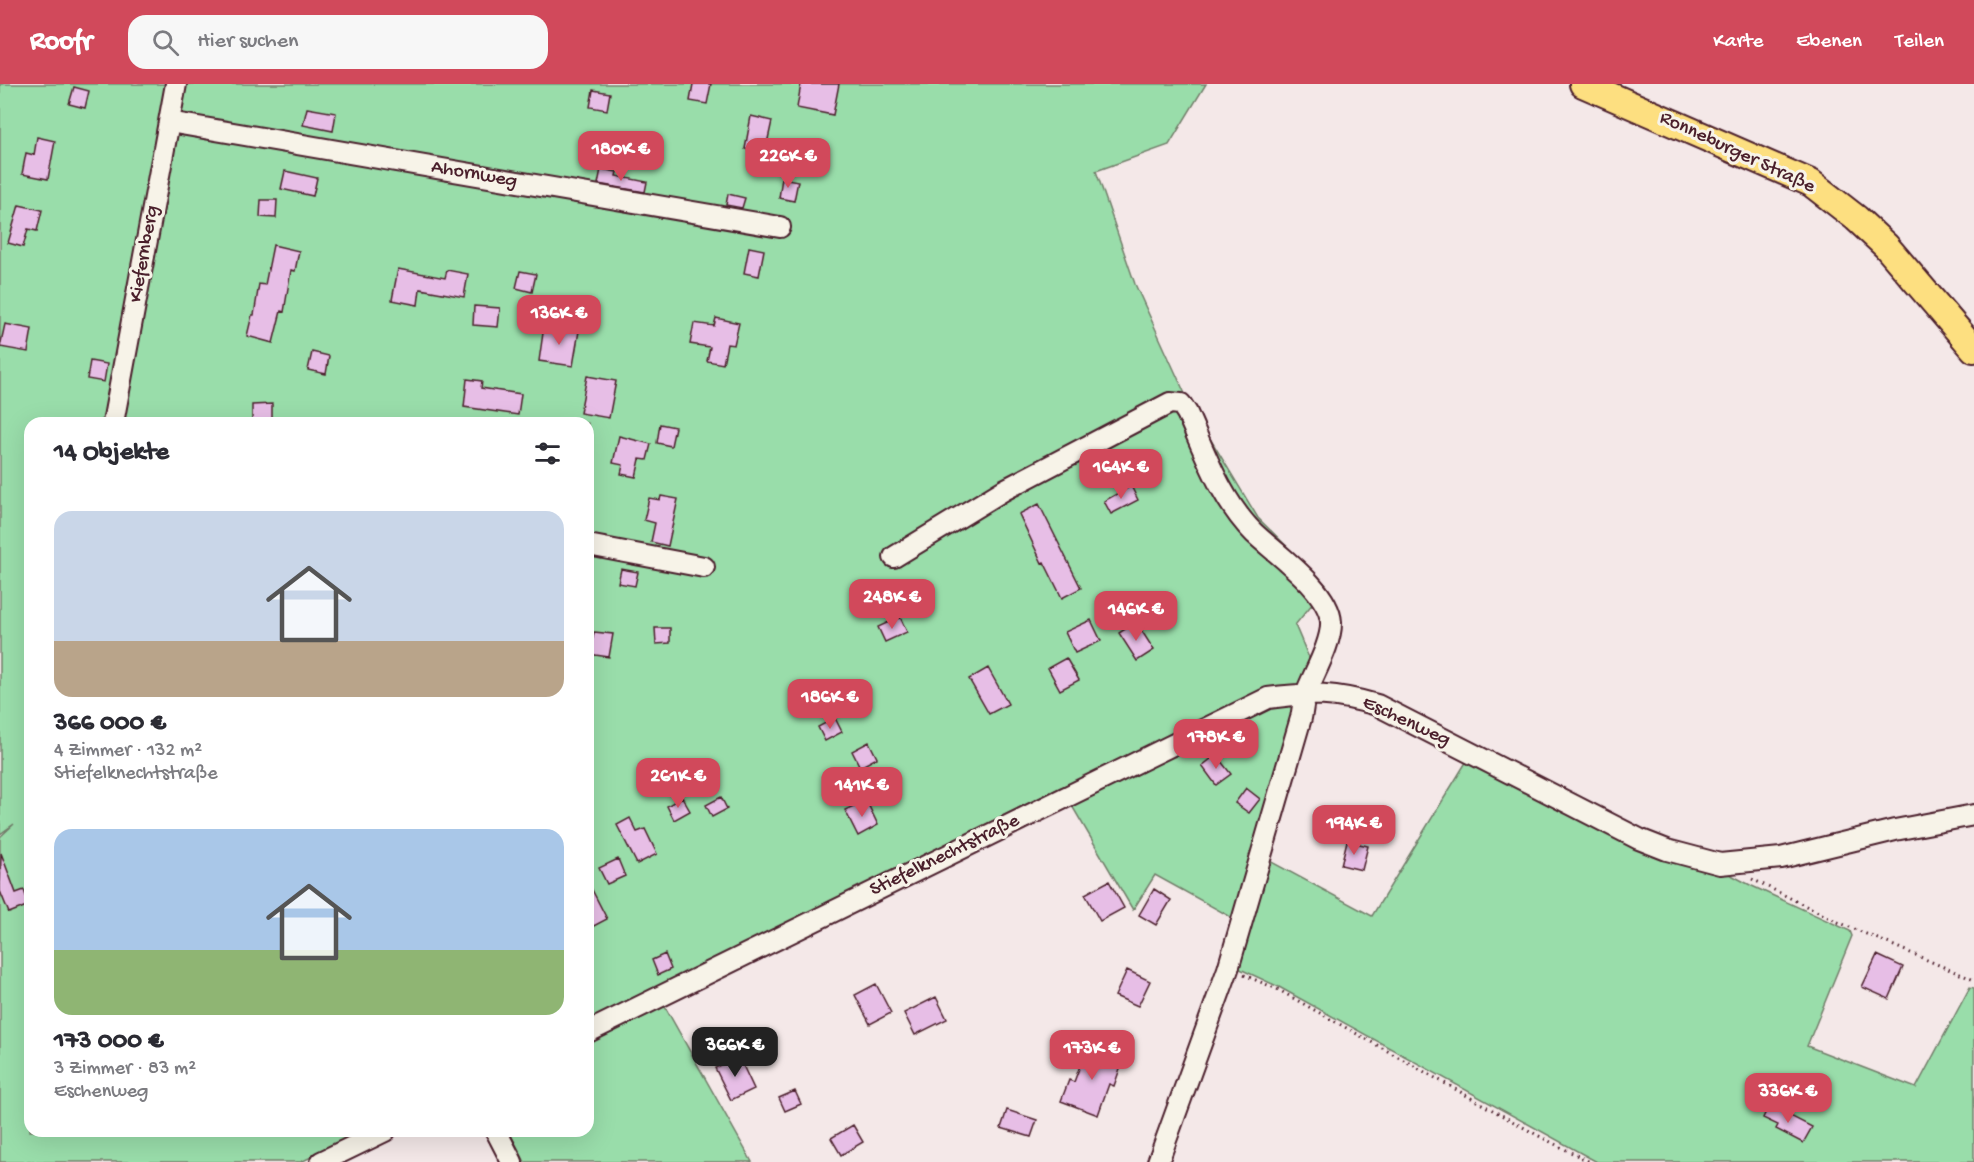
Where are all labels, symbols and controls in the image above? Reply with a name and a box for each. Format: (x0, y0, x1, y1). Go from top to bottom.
search box (128, 15, 548, 69)
text: Roofr (30, 26, 92, 59)
icon: search (149, 26, 182, 59)
text: Hier suchen (197, 29, 298, 55)
text: Karte (1713, 30, 1763, 55)
text: Ebenen (1796, 30, 1862, 55)
text: Teilen (1895, 30, 1944, 55)
street label: Ronneburger Straße (1656, 107, 1819, 199)
pin: 180K € (572, 131, 670, 182)
pin: 226K € (739, 138, 837, 189)
text: 180K € (592, 139, 650, 162)
text: 226K € (759, 146, 817, 169)
street label: Ahornweg (429, 156, 519, 194)
street label: Kiefernberg (125, 204, 165, 304)
pin: 136K € (510, 295, 608, 346)
text: 136K € (531, 303, 587, 326)
icon: filters (531, 437, 564, 470)
text: 14 Objekte (54, 438, 169, 469)
pin: 164K € (1072, 449, 1170, 500)
text: 164K € (1093, 457, 1149, 480)
icon: home (255, 550, 363, 658)
pin: 248K € (843, 579, 941, 630)
text: 248K € (863, 587, 921, 610)
pin: 146K € (1087, 591, 1185, 642)
text: 146K € (1108, 599, 1164, 622)
pin: 186K € (781, 679, 879, 730)
text: 186K € (802, 687, 858, 710)
street label: Eschenweg (1358, 692, 1454, 752)
text: 366 000 € (54, 709, 166, 740)
pin: 178K € (1167, 719, 1265, 770)
text: 178K € (1187, 727, 1245, 750)
text: 4 Zimmer · 132 m² (54, 740, 202, 763)
pin: 261K € (629, 758, 727, 809)
text: Stiefelknechtstraße (54, 763, 218, 786)
text: 261K € (650, 766, 706, 789)
pin: 141K € (813, 767, 911, 818)
text: 141K € (835, 775, 889, 798)
pin: 194K € (1305, 805, 1403, 856)
street label: Stiefelknechtstraße (866, 810, 1024, 902)
text: 194K € (1326, 813, 1382, 836)
icon: home (255, 868, 363, 976)
text: 173 000 € (54, 1027, 164, 1058)
pin: 366K € (686, 1027, 784, 1078)
pin: 173K € (1043, 1030, 1141, 1081)
text: 366K € (706, 1035, 764, 1058)
text: 173K € (1064, 1038, 1120, 1061)
text: 3 Zimmer · 83 m² (54, 1058, 196, 1081)
pin: 336K € (1739, 1073, 1837, 1124)
text: Eschenweg (54, 1081, 148, 1104)
text: 336K € (1759, 1081, 1817, 1104)

